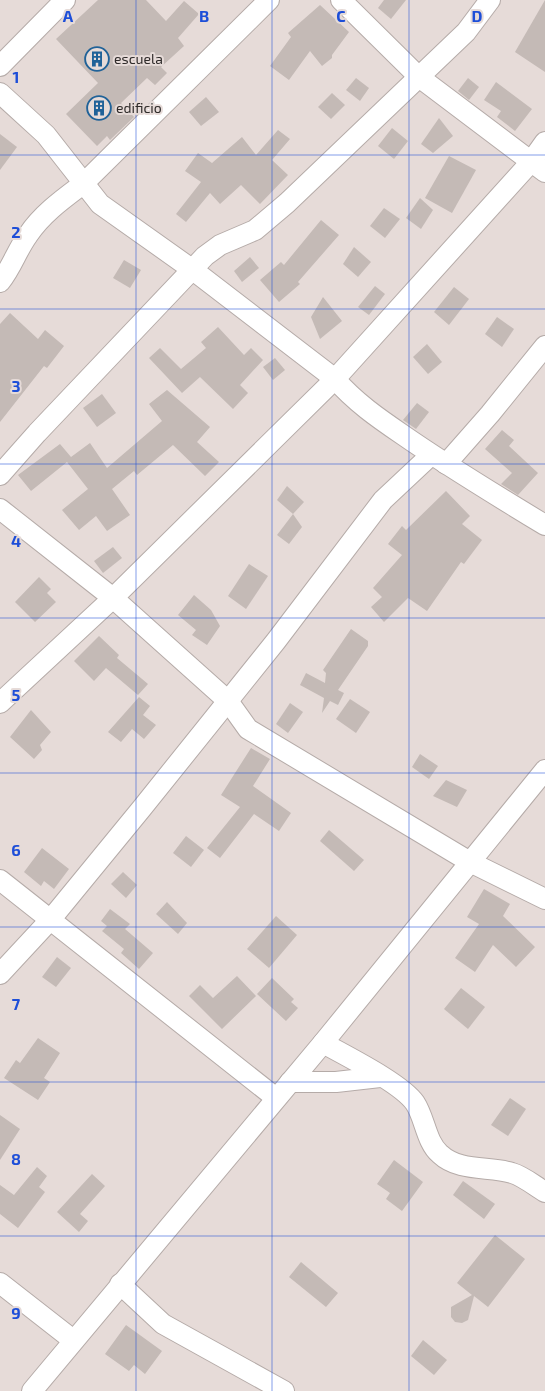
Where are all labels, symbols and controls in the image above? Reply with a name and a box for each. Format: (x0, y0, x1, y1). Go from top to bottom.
text: A (63, 6, 74, 25)
text: B (199, 6, 209, 25)
text: C (336, 6, 346, 25)
text: D (472, 6, 483, 25)
building icon: escuela (84, 46, 110, 72)
place label: escuela (114, 50, 163, 67)
text: 1 (13, 67, 19, 86)
building icon: edificio (86, 95, 112, 121)
place label: edificio (116, 99, 162, 116)
text: 2 (11, 222, 21, 241)
text: 3 (11, 376, 21, 395)
text: 4 (11, 531, 21, 550)
text: 5 (12, 685, 21, 704)
text: 6 (11, 840, 21, 859)
text: 7 (12, 994, 21, 1013)
text: 8 (11, 1149, 21, 1168)
text: 9 (11, 1303, 21, 1322)

